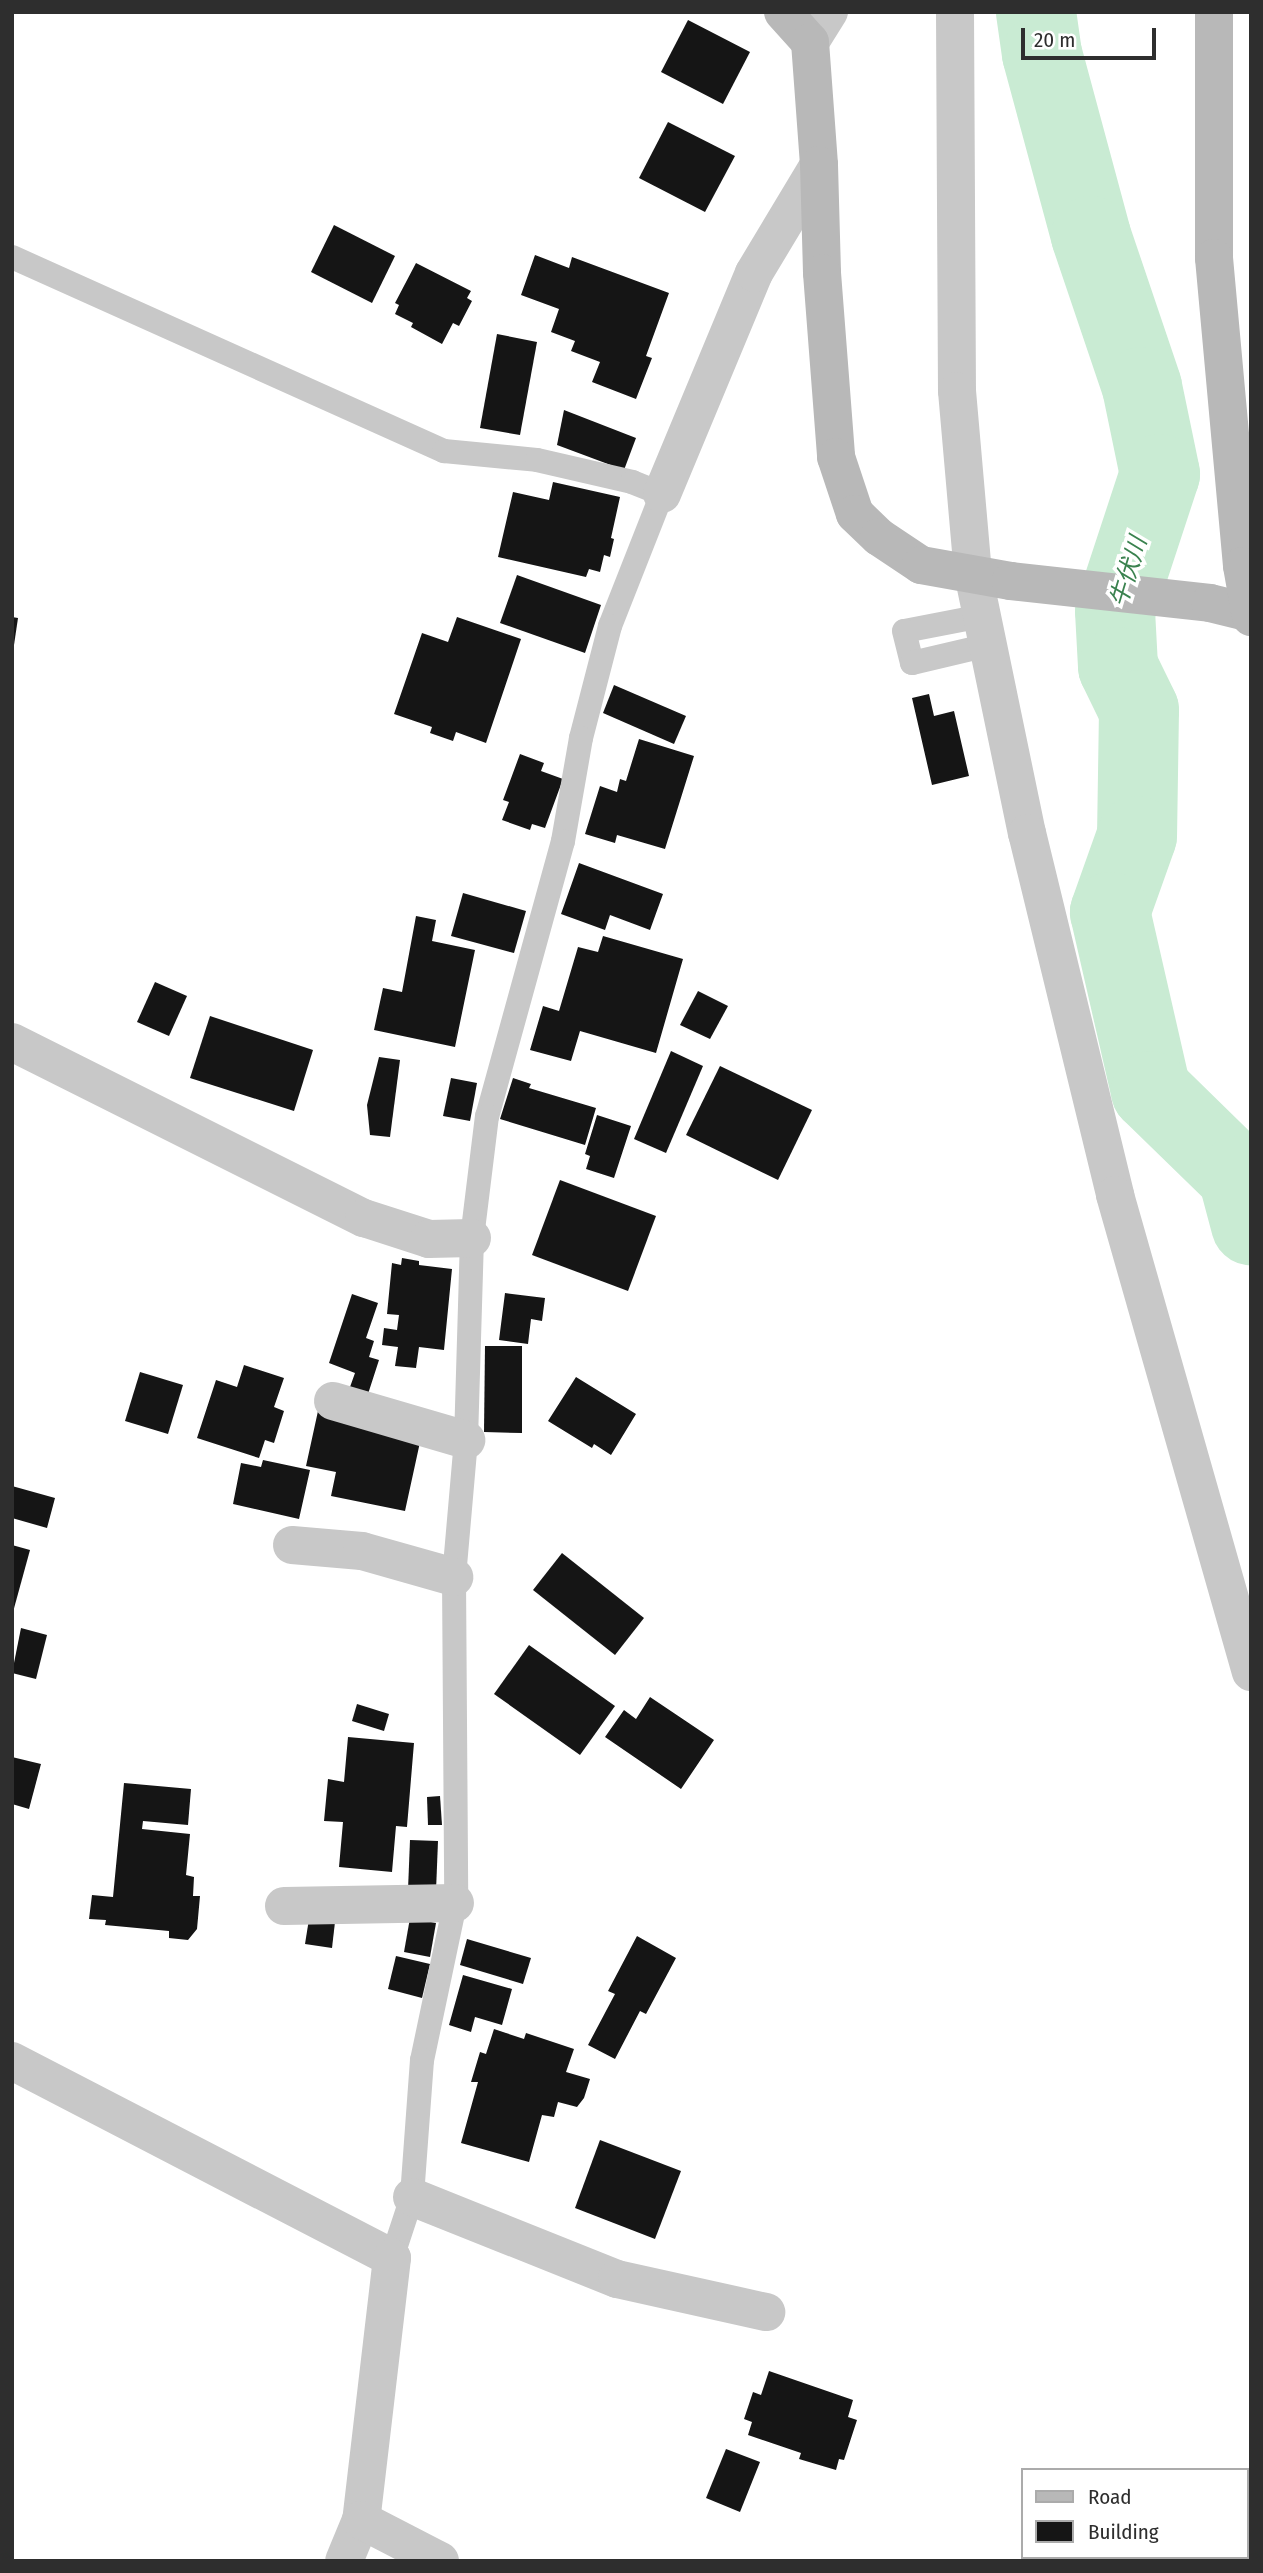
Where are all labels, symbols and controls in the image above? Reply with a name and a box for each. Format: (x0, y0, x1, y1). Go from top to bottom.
scale bar (1025, 14, 1160, 58)
text: 20 m (1034, 27, 1075, 53)
water label: 牛伏川 (1105, 533, 1153, 611)
legend (1021, 2468, 1249, 2559)
text: Road (1088, 2484, 1132, 2510)
text: Building (1088, 2519, 1159, 2545)

